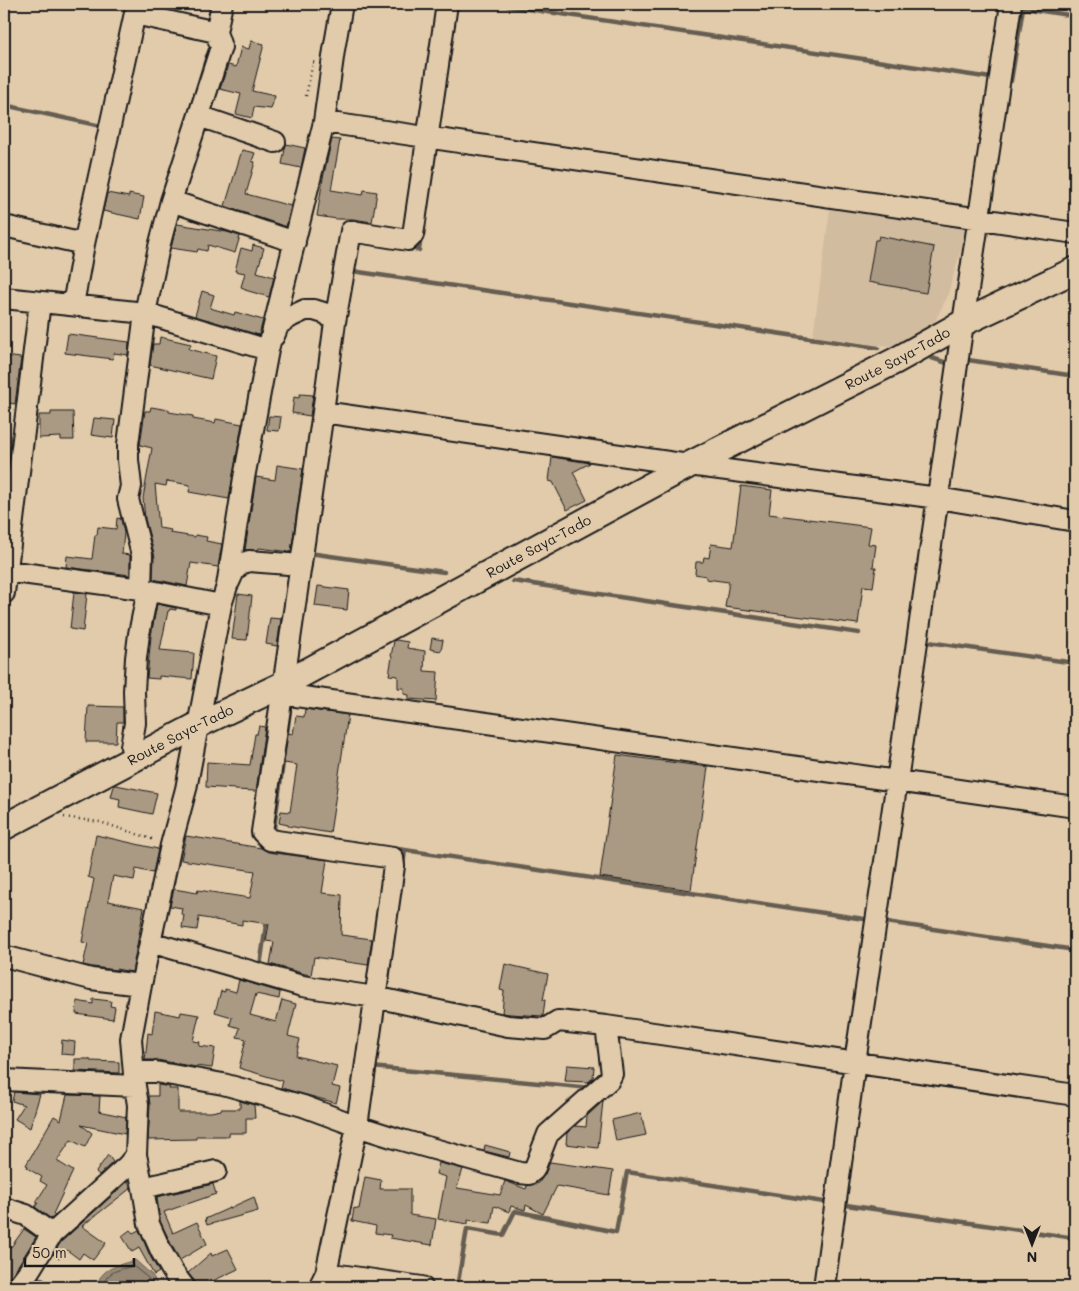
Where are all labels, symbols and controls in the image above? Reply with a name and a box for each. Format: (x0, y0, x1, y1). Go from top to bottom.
street label: Route Saya-Tado (841, 322, 953, 394)
street label: Route Saya-Tado (483, 510, 594, 582)
street label: Route Saya-Tado (124, 700, 236, 769)
north arrow (1006, 1218, 1056, 1268)
scale bar (25, 1236, 134, 1268)
text: 50 m (32, 1242, 67, 1262)
text: N (1027, 1248, 1037, 1267)

